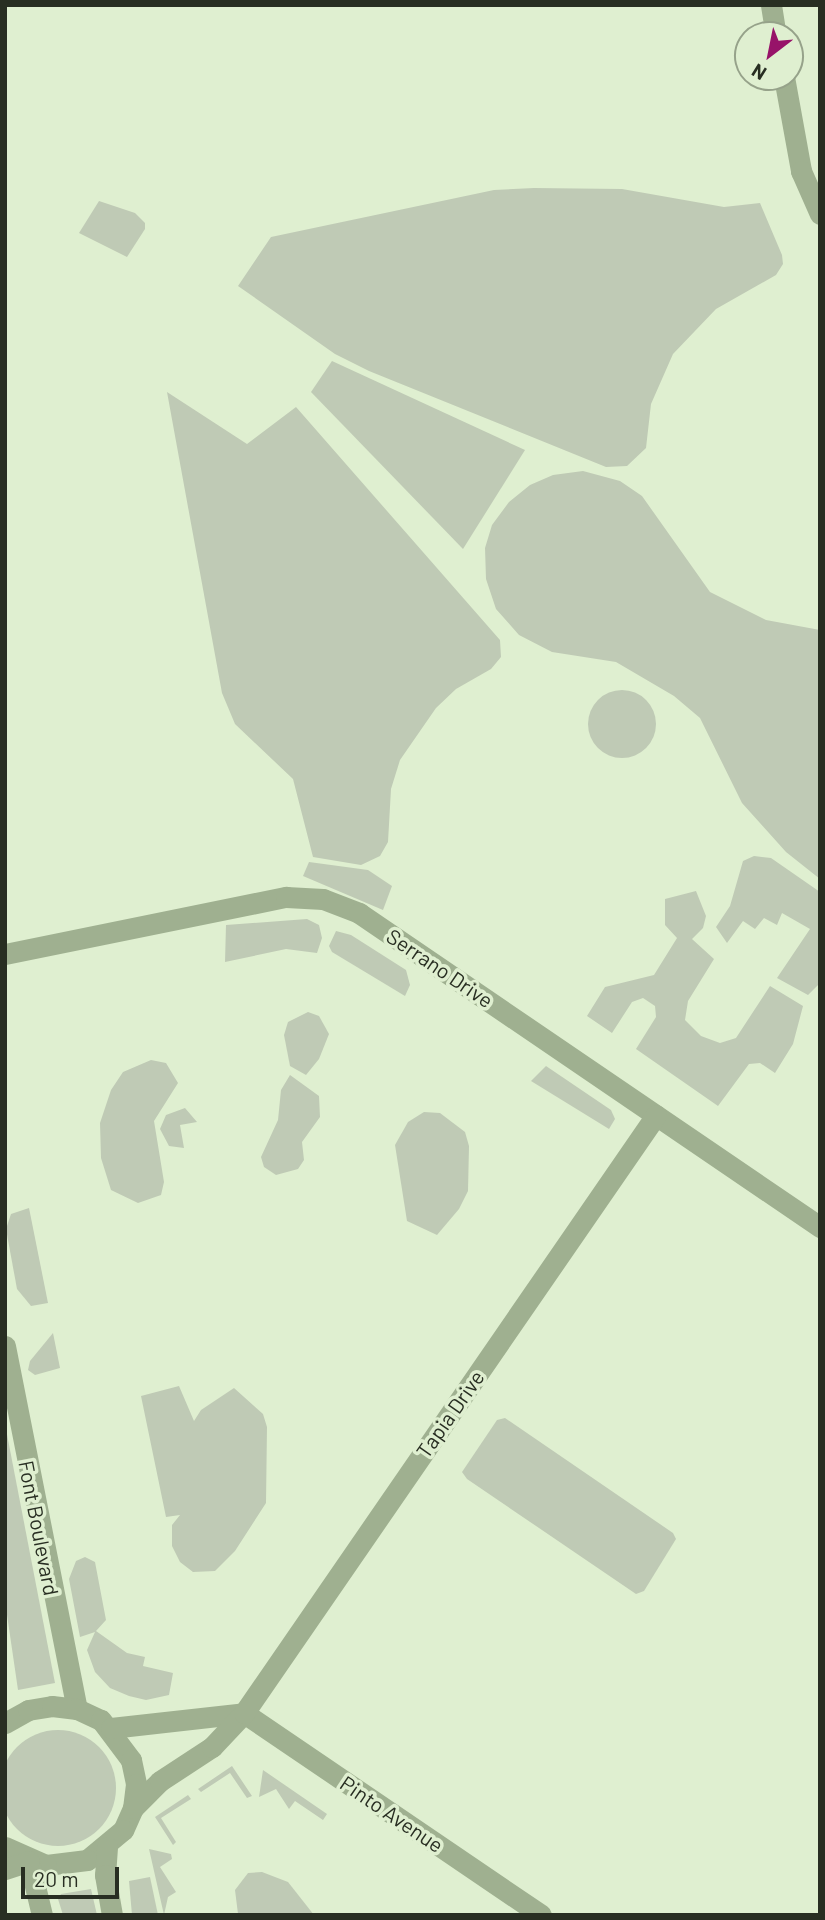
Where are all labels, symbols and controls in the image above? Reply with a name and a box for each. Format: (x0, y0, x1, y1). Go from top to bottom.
north arrow (734, 21, 804, 91)
text: N (747, 59, 770, 86)
street label: Serrano Drive (382, 923, 498, 1013)
street label: Tapia Drive (411, 1365, 489, 1463)
street label: Font Boulevard (14, 1458, 64, 1598)
street label: Pinto Avenue (336, 1770, 448, 1858)
scale bar (24, 1854, 122, 1898)
text: 20 m (34, 1866, 79, 1891)

